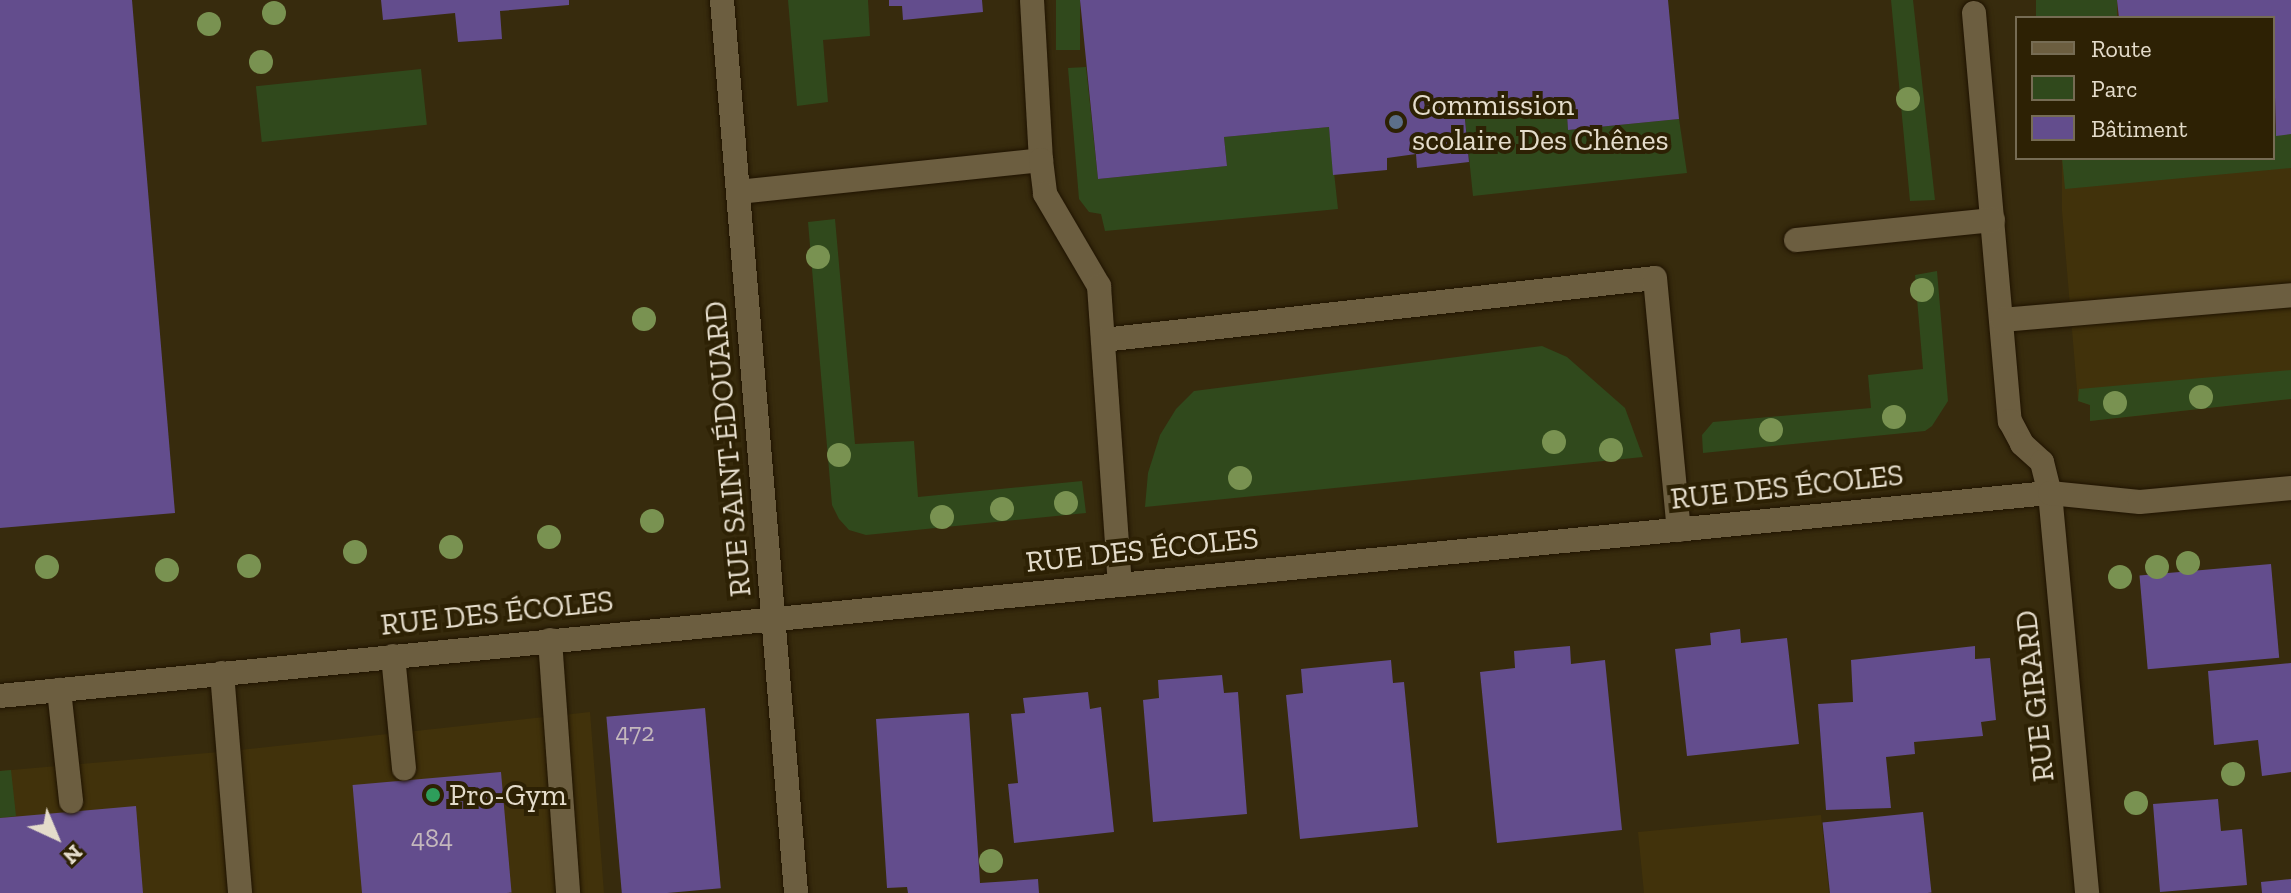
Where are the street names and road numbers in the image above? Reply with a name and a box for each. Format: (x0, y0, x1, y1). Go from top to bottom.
street label: RUE SAINT-ÉDOUARD (697, 300, 759, 598)
street label: RUE DES ÉCOLES (1669, 457, 1905, 517)
street label: RUE DES ÉCOLES (1024, 520, 1260, 580)
street label: RUE DES ÉCOLES (379, 583, 615, 643)
street label: RUE GIRARD (2008, 609, 2062, 783)

